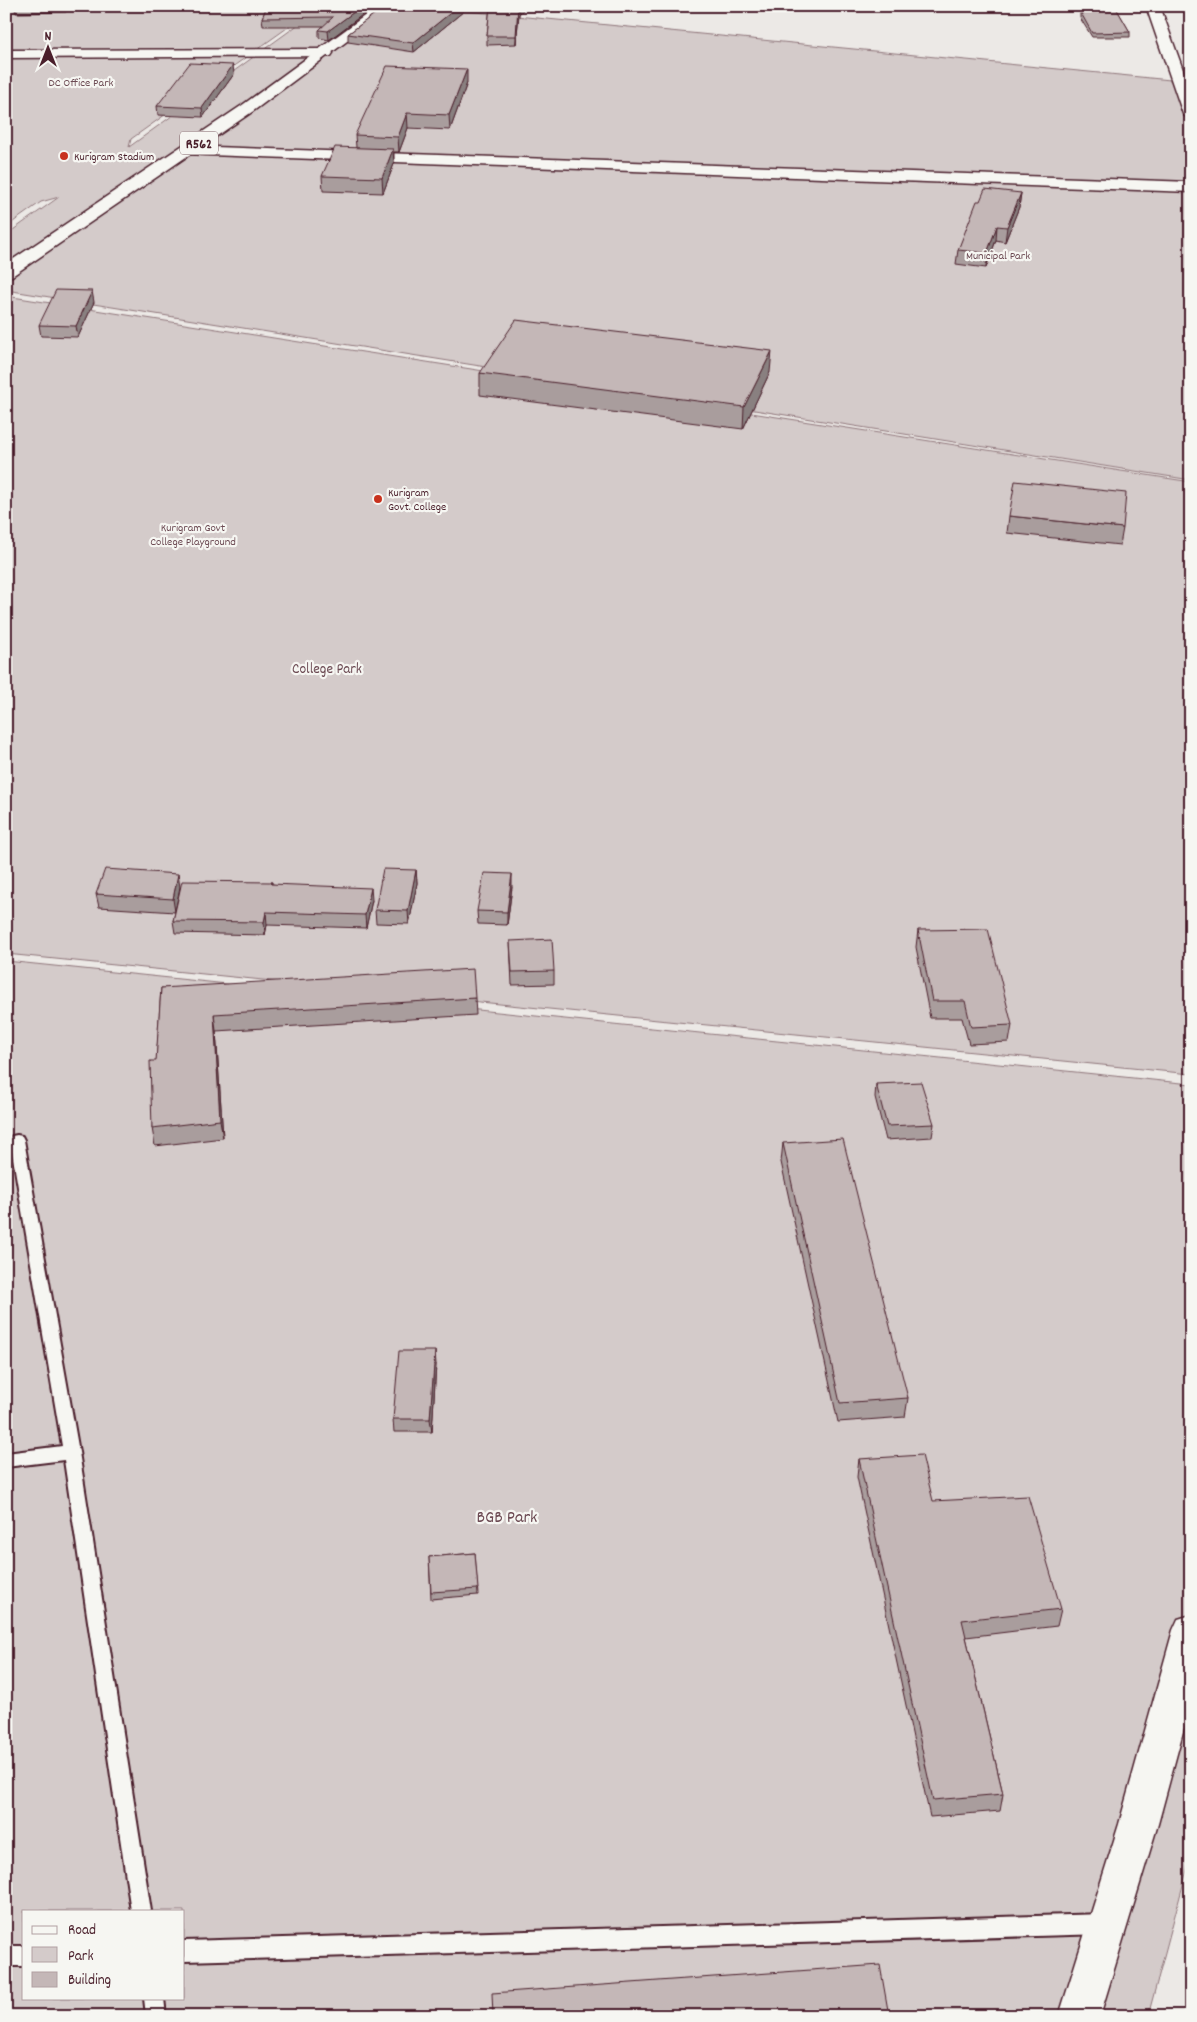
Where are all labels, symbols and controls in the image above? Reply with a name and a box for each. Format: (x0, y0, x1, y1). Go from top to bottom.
north arrow (22, 22, 72, 72)
text: N (45, 27, 52, 47)
park label: DC Office Park (48, 75, 114, 92)
road number: R562 (180, 132, 218, 154)
place label: Kurigram Stadium (74, 149, 154, 166)
marker: Kurigram Stadium (58, 150, 70, 162)
park label: Municipal Park (966, 248, 1030, 265)
place label: Kurigram Govt. College (388, 485, 446, 516)
marker: Kurigram Govt. College (372, 493, 384, 505)
park label: Kurigram Govt College Playground (150, 520, 236, 551)
park label: College Park (292, 659, 362, 681)
park label: BGB Park (477, 1506, 537, 1531)
legend (22, 1910, 185, 2000)
text: Road (68, 1920, 96, 1942)
text: Park (68, 1946, 94, 1968)
text: Building (68, 1970, 111, 1992)

